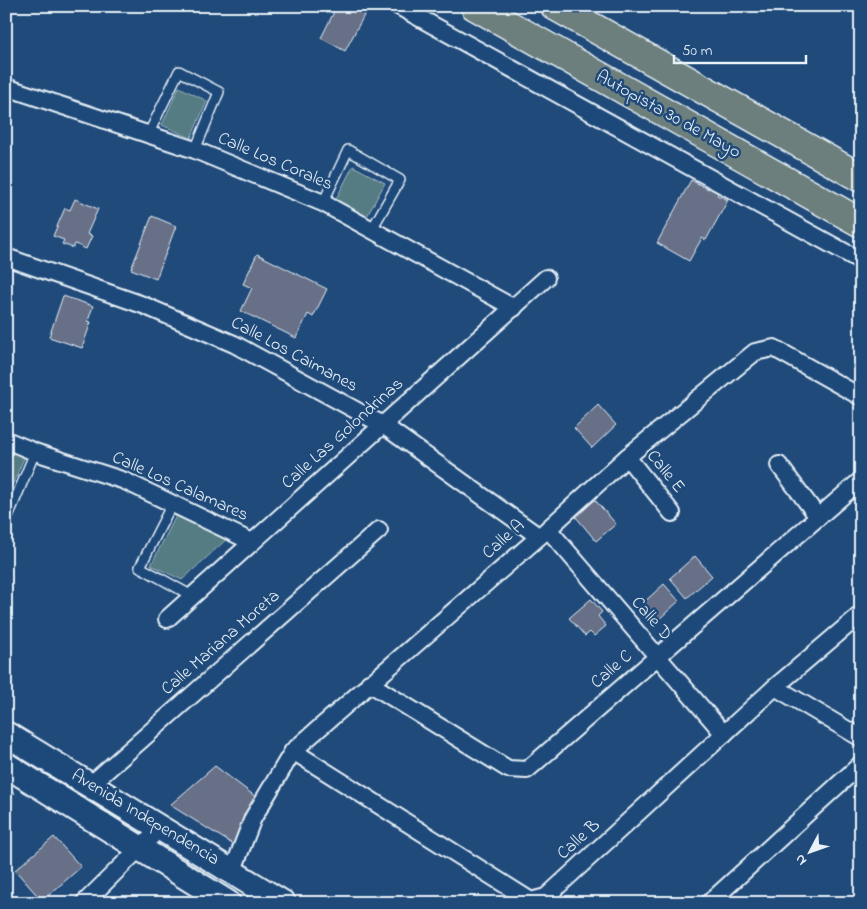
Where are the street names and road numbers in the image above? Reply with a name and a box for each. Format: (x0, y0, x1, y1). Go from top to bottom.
street label: Autopista 30 de Mayo (591, 64, 745, 166)
street label: Calle Los Corales (213, 126, 337, 198)
street label: Calle Los Caimanes (226, 311, 362, 399)
street label: Calle Las Golondrinas (276, 372, 410, 496)
street label: Calle Los Calamares (108, 445, 252, 529)
street label: Calle E (639, 445, 691, 499)
street label: Calle A (477, 514, 531, 566)
street label: Calle Mariana Moreta (156, 584, 286, 702)
street label: Calle D (624, 591, 678, 647)
street label: Calle C (585, 644, 639, 696)
street label: Avenida Independencia (66, 763, 224, 873)
street label: Calle B (552, 814, 606, 866)

